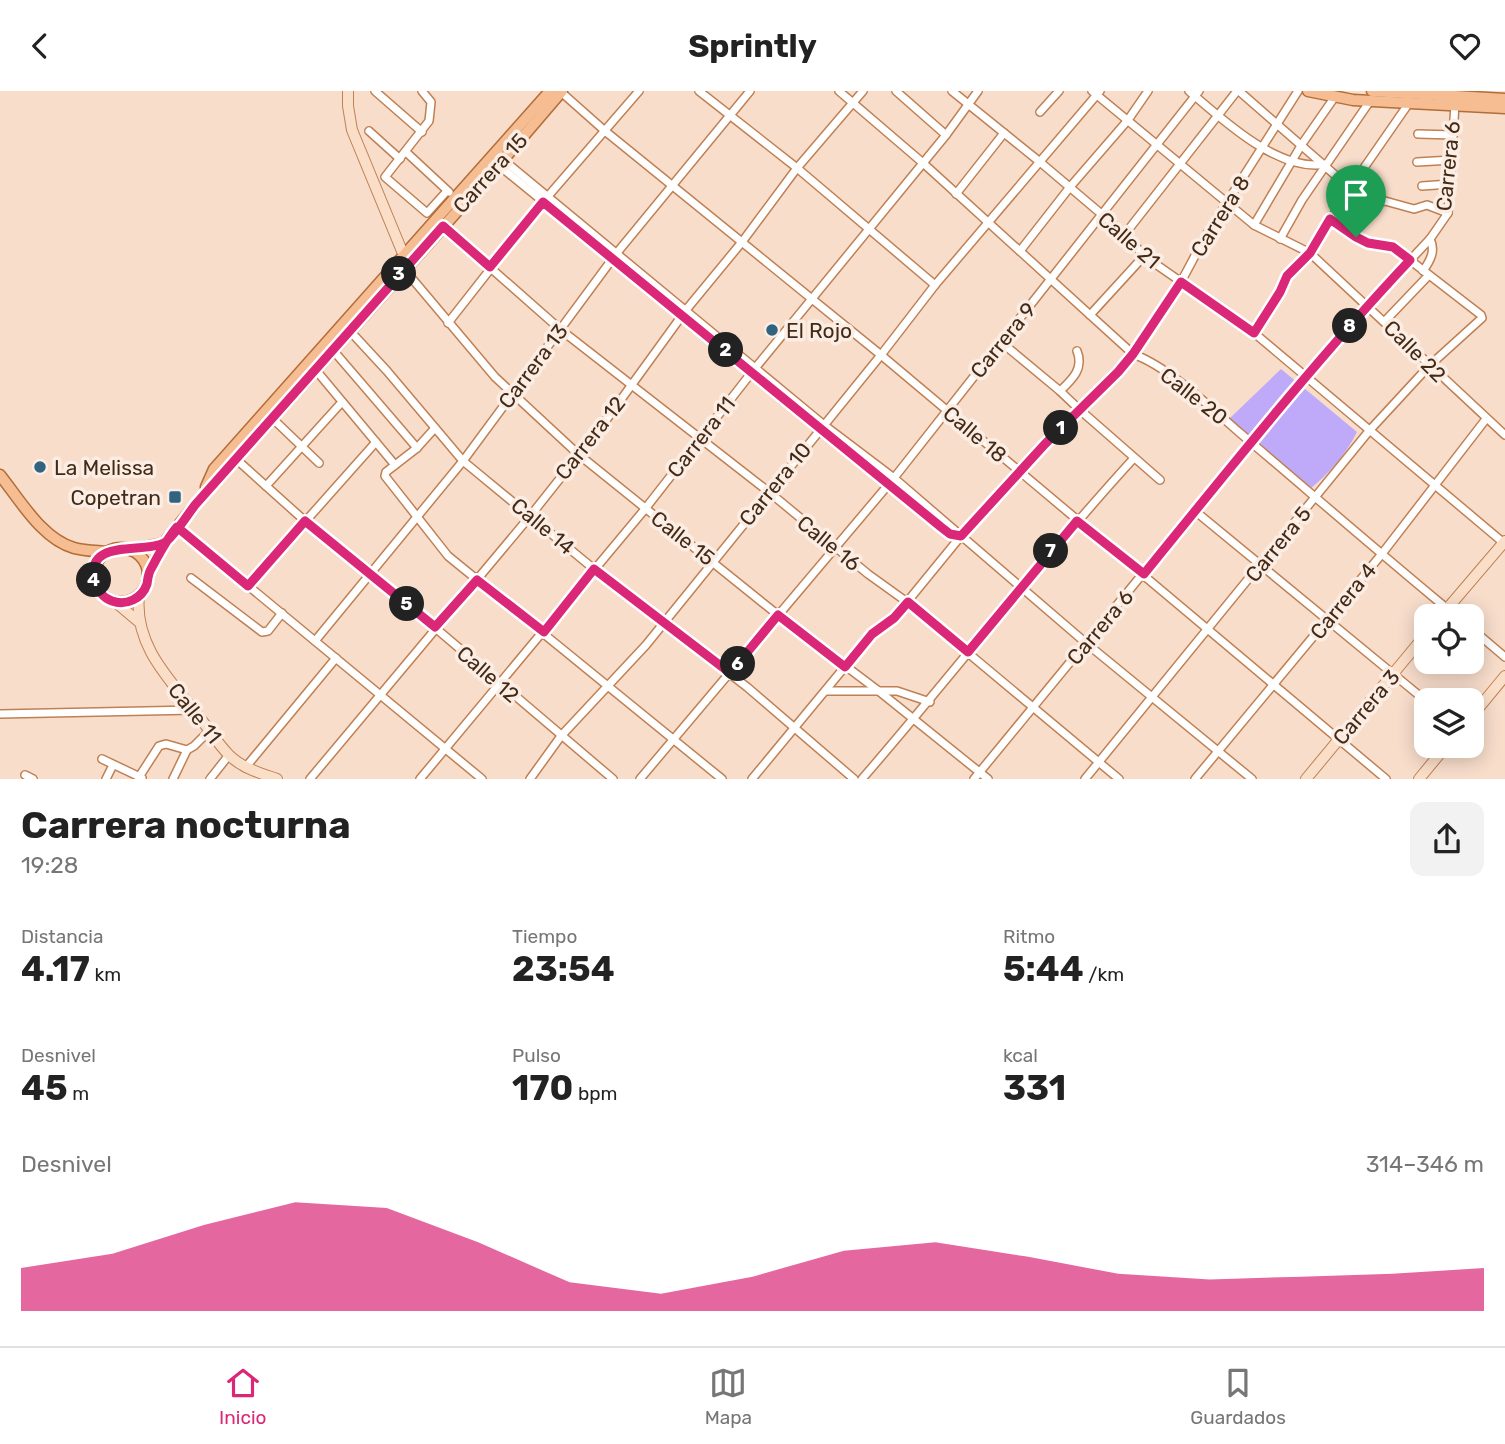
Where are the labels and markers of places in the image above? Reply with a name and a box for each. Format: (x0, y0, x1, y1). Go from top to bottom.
pin (1326, 165, 1386, 237)
pin: 3 (382, 257, 416, 291)
pin: 8 (1332, 309, 1368, 343)
place label: El Rojo (786, 318, 852, 343)
marker: El Rojo (764, 322, 780, 338)
pin: 2 (708, 333, 744, 367)
pin: 1 (1044, 411, 1078, 445)
place label: La Melissa (54, 455, 154, 480)
marker: La Melissa (32, 459, 48, 475)
place label: Copetran (70, 485, 161, 510)
marker: Copetran (167, 489, 183, 505)
pin: 7 (1034, 533, 1068, 568)
pin: 4 (76, 563, 112, 597)
pin: 5 (390, 587, 424, 621)
pin: 6 (720, 647, 756, 681)

